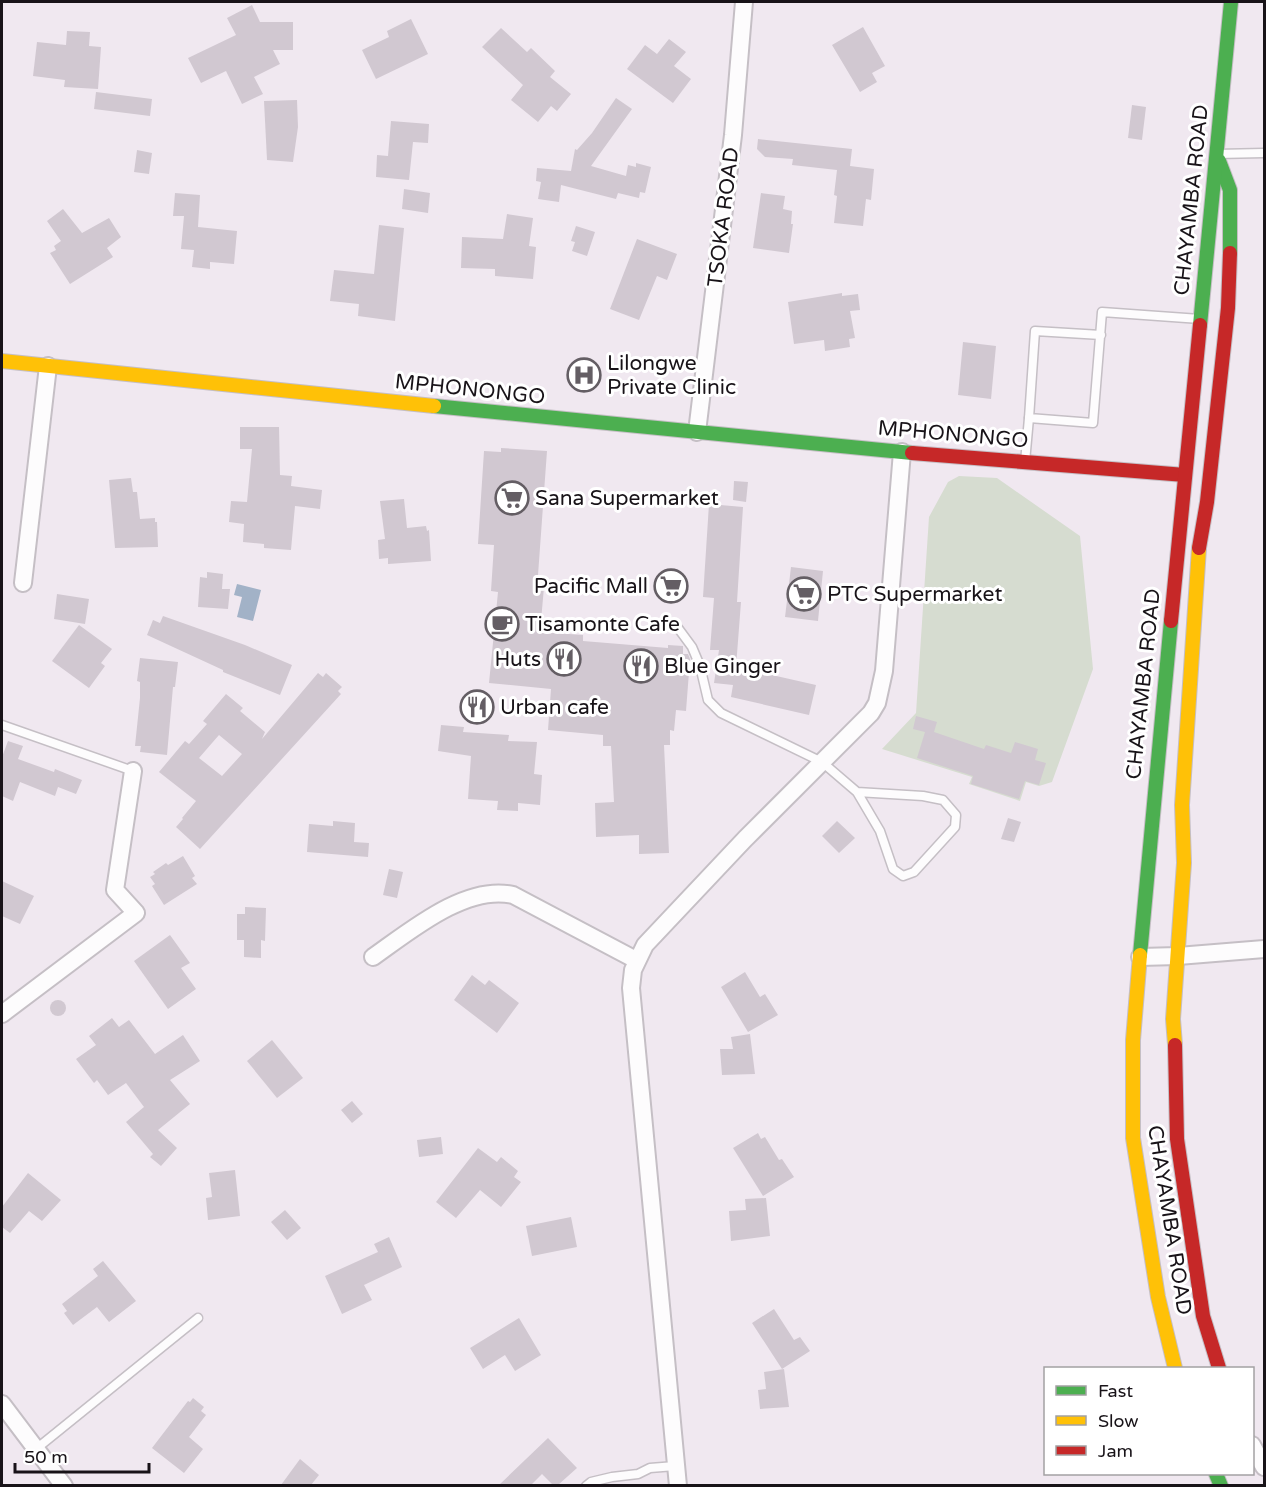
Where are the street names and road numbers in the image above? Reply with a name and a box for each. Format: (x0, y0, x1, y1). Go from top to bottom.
street label: CHAYAMBA ROAD (1169, 103, 1214, 297)
street label: TSOKA ROAD (703, 146, 744, 288)
street label: MPHONONGO (394, 369, 546, 410)
street label: MPHONONGO (877, 415, 1029, 454)
street label: CHAYAMBA ROAD (1121, 587, 1166, 781)
street label: CHAYAMBA ROAD (1142, 1123, 1197, 1317)

